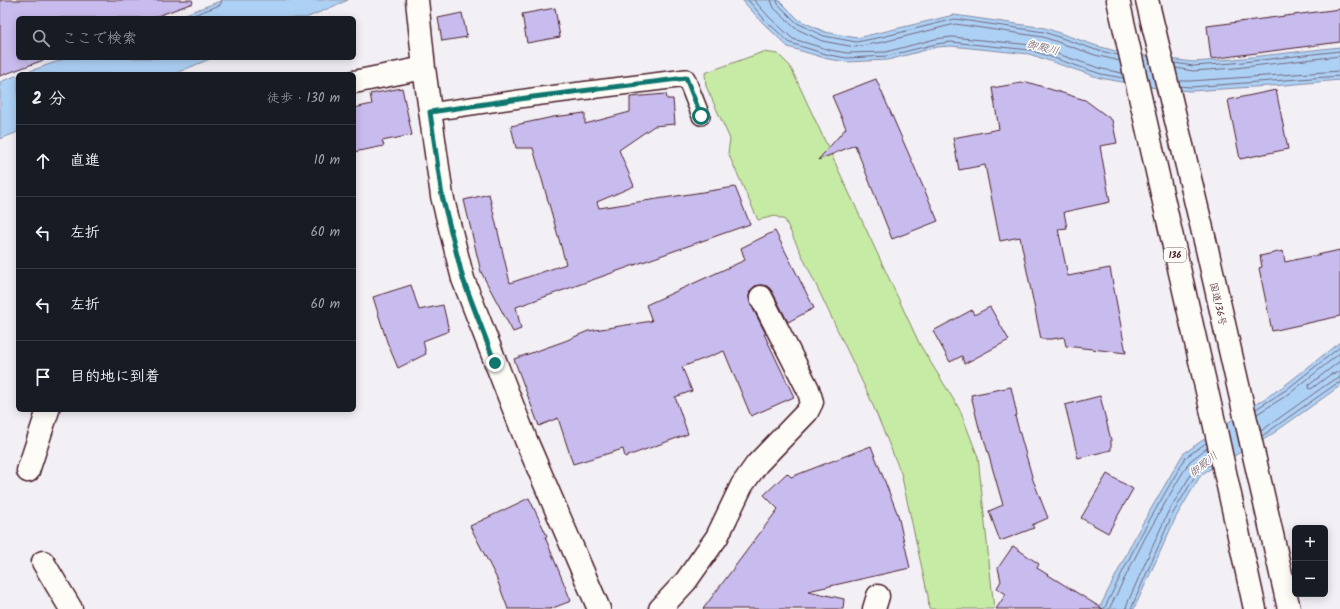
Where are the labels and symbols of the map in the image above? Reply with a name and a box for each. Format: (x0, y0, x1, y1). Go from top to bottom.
water label: 御殿川 (1025, 35, 1061, 61)
route start (692, 107, 710, 125)
road number: 136 (1164, 248, 1186, 262)
street label: 国道136号 (1205, 281, 1231, 328)
route end (486, 354, 504, 372)
water label: 御殿川 (1185, 447, 1222, 482)

